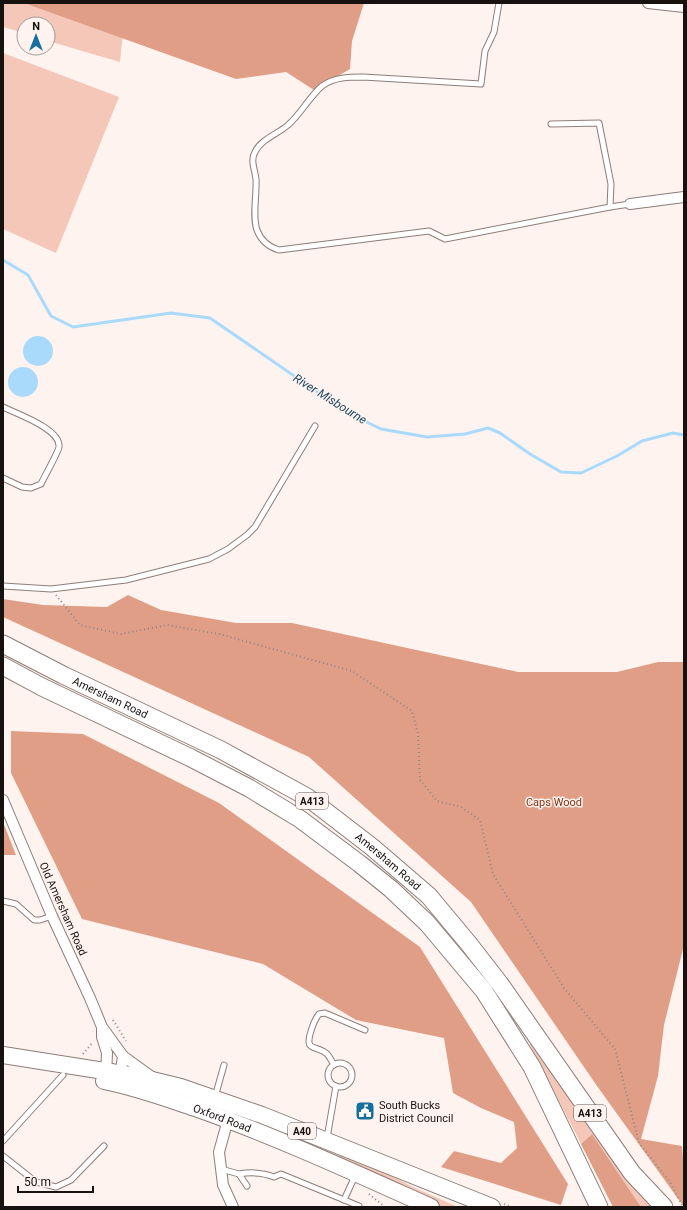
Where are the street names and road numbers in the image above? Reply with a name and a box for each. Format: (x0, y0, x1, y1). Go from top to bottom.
street label: Amersham Road (71, 674, 150, 721)
road number: A413 (296, 793, 328, 809)
street label: Amersham Road (353, 830, 424, 893)
street label: Old Amersham Road (37, 860, 89, 958)
street label: Oxford Road (191, 1101, 253, 1135)
road number: A413 (574, 1105, 606, 1121)
road number: A40 (288, 1123, 316, 1139)

